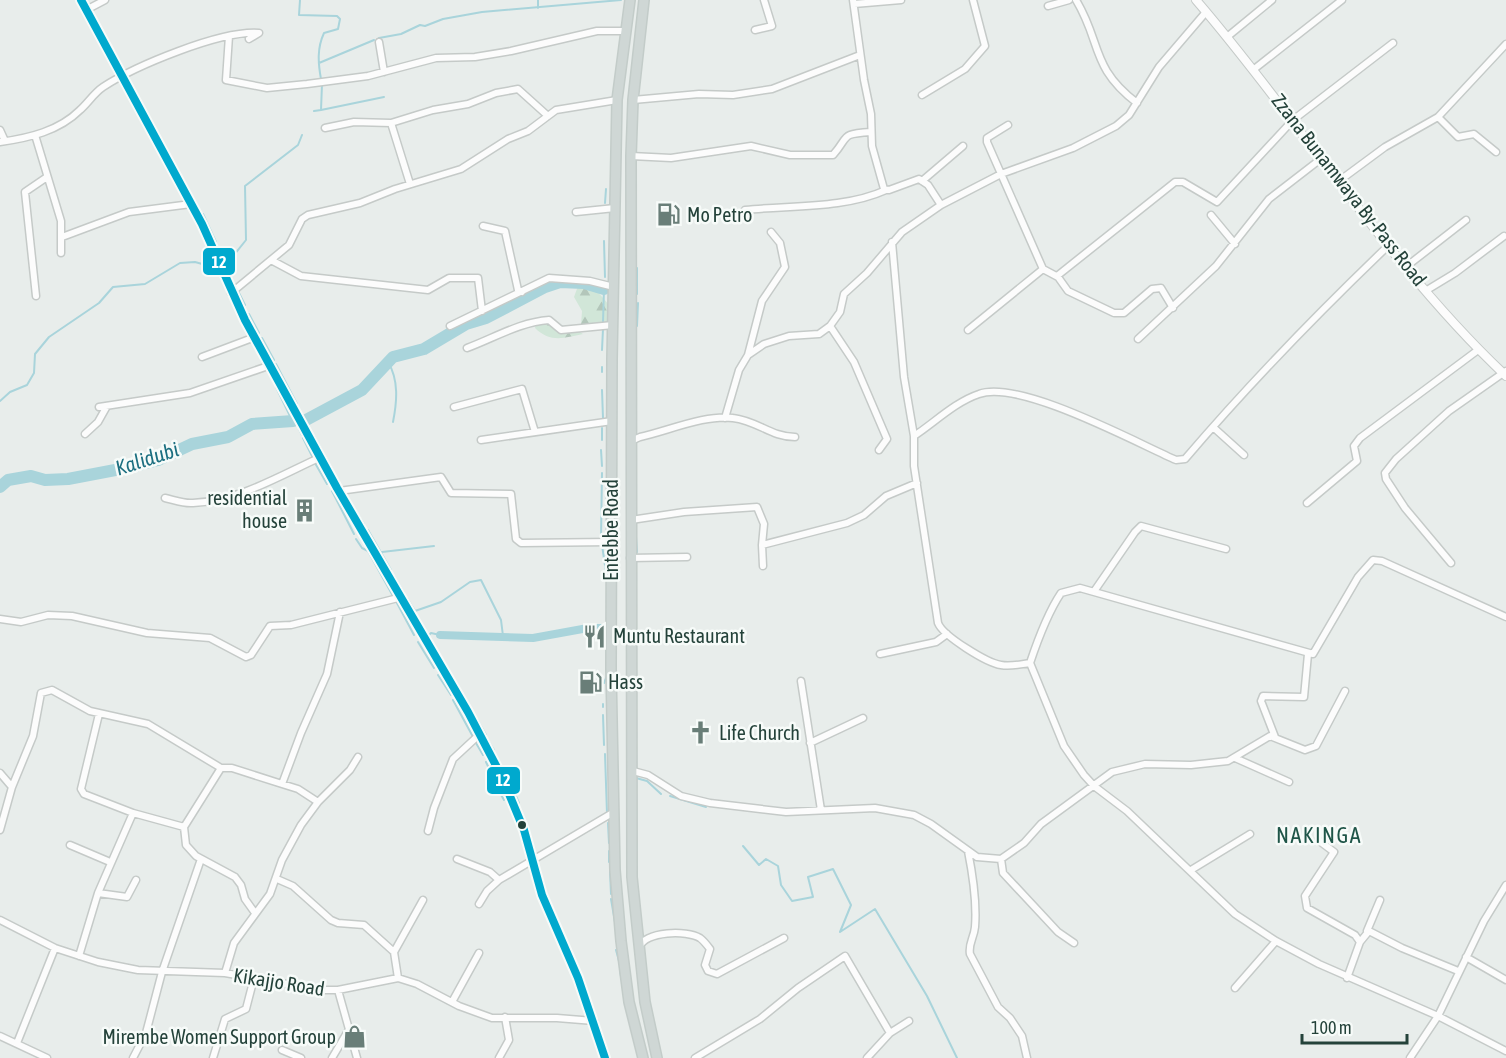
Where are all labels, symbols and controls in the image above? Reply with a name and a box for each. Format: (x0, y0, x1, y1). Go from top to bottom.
street label: Zzana Bunamwaya By-Pass Road (1267, 89, 1432, 290)
fuel station icon: Mo Petro (656, 202, 682, 228)
place label: Mo Petro (687, 203, 752, 226)
line badge: 12 (202, 247, 236, 276)
text: 12 (211, 253, 227, 271)
water label: Kalidubi (112, 437, 181, 479)
street label: Entebbe Road (599, 479, 622, 581)
place label: residential house (207, 486, 288, 532)
building icon: residential house (292, 497, 318, 523)
restaurant icon: Muntu Restaurant (582, 623, 608, 649)
place label: Muntu Restaurant (613, 624, 745, 647)
fuel station icon: Hass (577, 669, 603, 695)
place label: Hass (608, 670, 643, 693)
church icon: Life Church (688, 720, 714, 746)
place label: Life Church (719, 721, 800, 744)
line badge: 12 (486, 766, 521, 795)
text: 12 (495, 771, 511, 789)
unlabelled marker (516, 819, 528, 831)
district label: NAKINGA (1276, 822, 1362, 848)
street label: Kikajjo Road (232, 963, 326, 1000)
scale bar (1302, 1007, 1407, 1045)
text: 100 m (1311, 1017, 1352, 1038)
shop icon: Mirembe Women Support Group (341, 1024, 367, 1050)
place label: Mirembe Women Support Group (102, 1025, 336, 1048)

